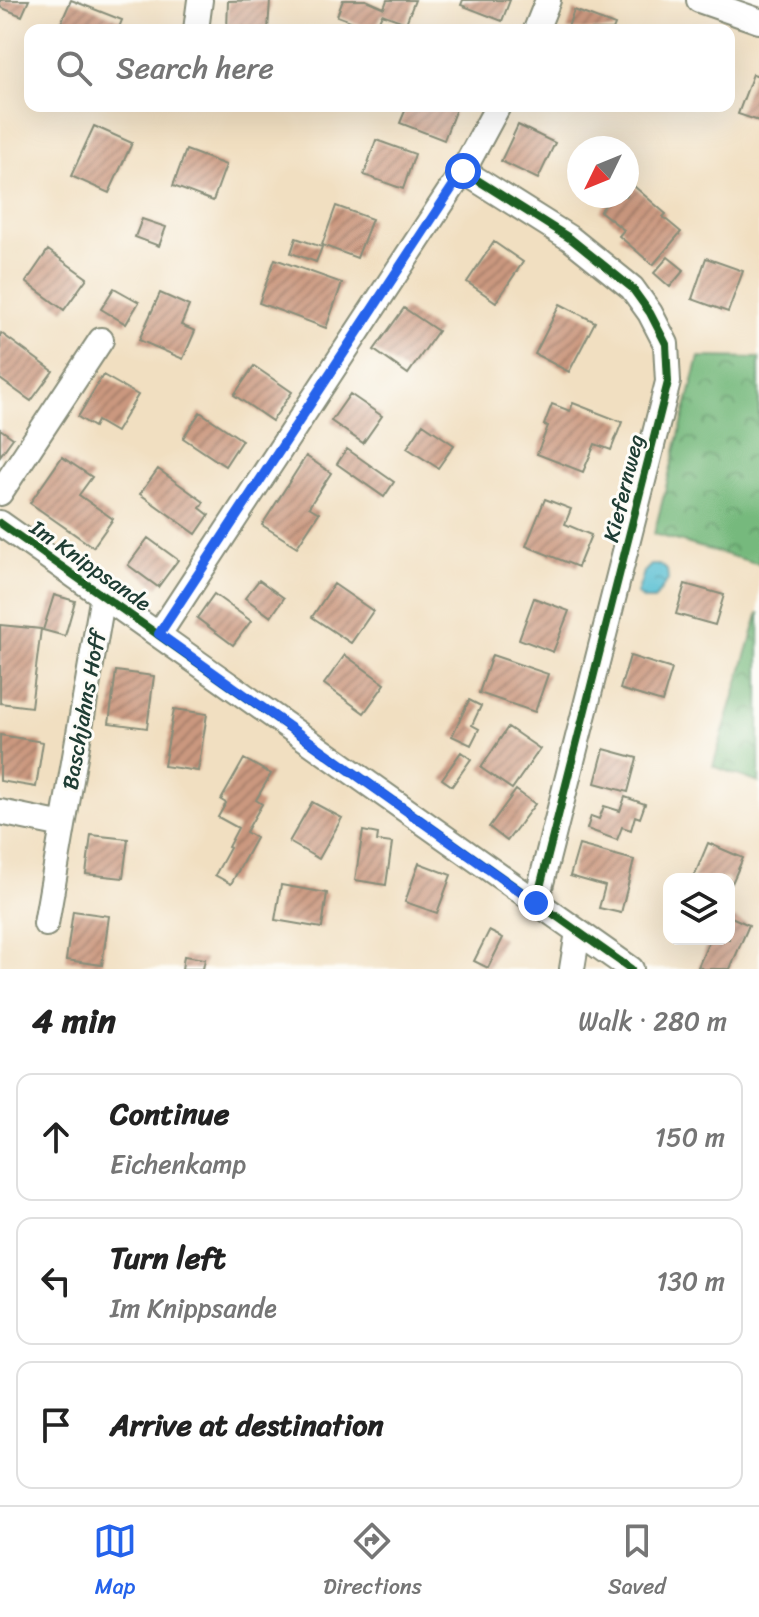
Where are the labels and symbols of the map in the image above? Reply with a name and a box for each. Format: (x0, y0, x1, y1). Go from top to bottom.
north arrow (567, 136, 639, 208)
route start (445, 153, 481, 189)
street label: Kiefernweg (591, 430, 656, 546)
street label: Im Knippsande (21, 508, 160, 622)
street label: Baschjahns Hoff (50, 624, 117, 793)
route end (518, 885, 554, 921)

